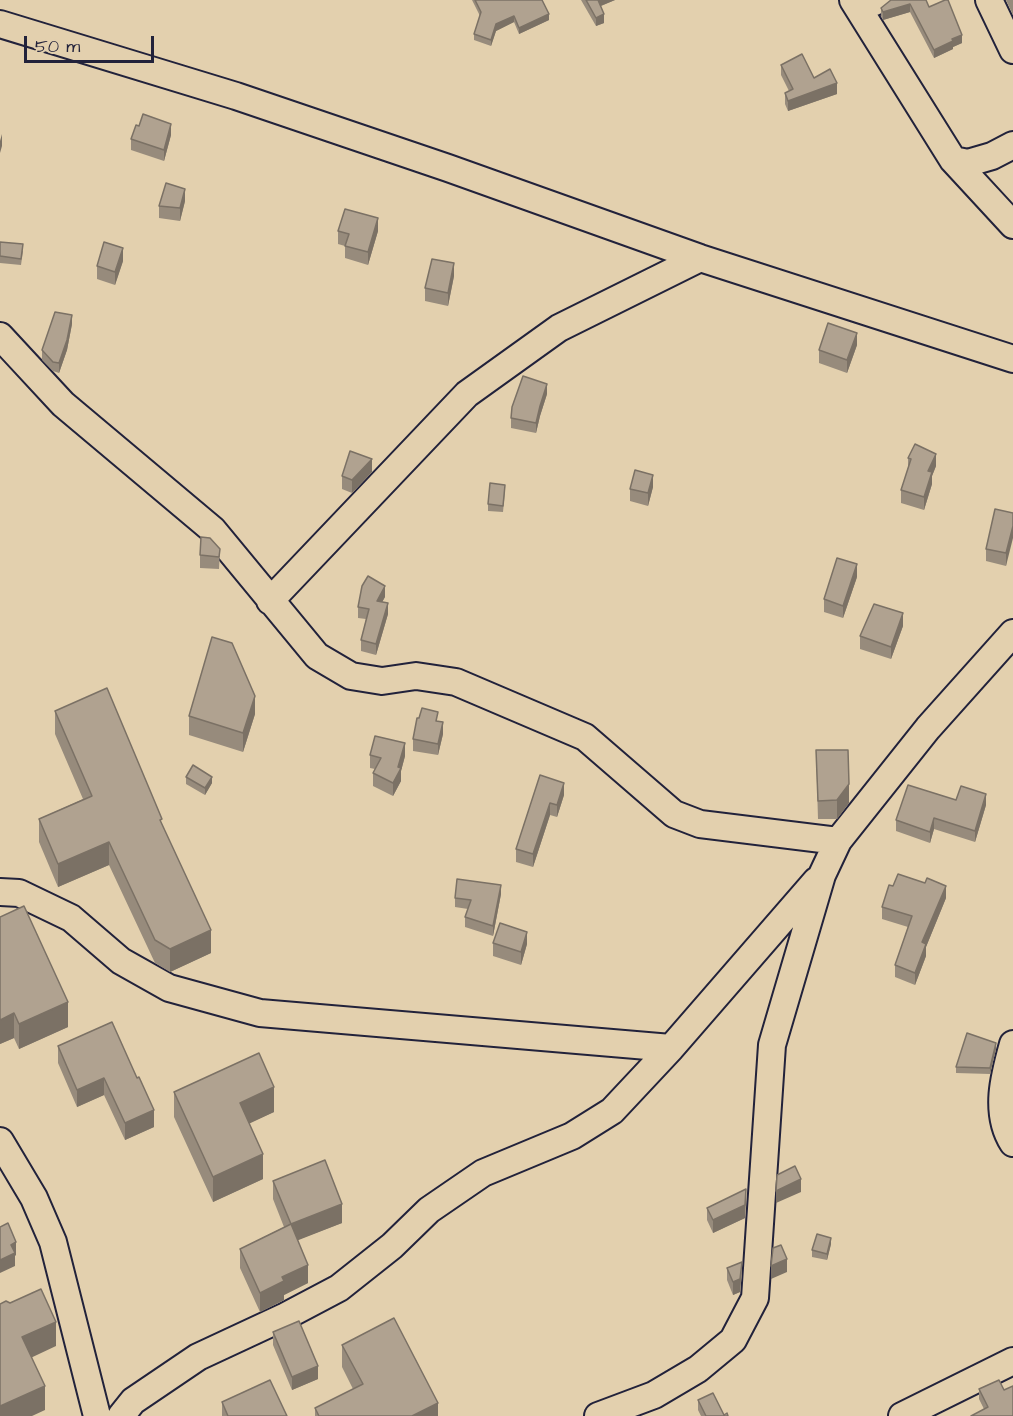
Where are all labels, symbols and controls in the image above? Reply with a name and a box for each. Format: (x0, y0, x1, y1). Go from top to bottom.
scale bar (27, 24, 158, 62)
text: 50 m (35, 34, 80, 59)

